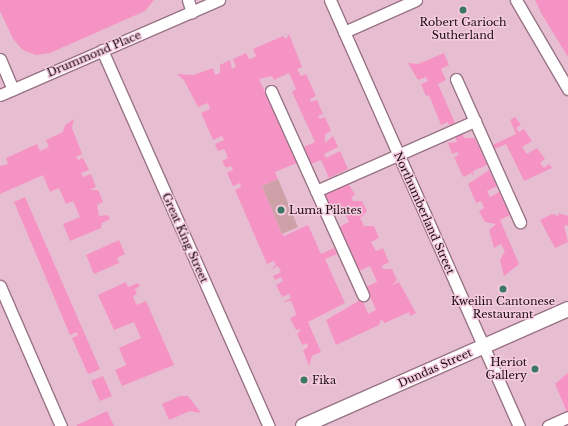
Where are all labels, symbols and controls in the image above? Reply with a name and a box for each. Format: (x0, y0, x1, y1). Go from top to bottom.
marker: Robert Garioch Sutherland (458, 5, 468, 15)
place label: Robert Garioch Sutherland (419, 16, 507, 42)
street label: Drummond Place (45, 28, 143, 80)
street label: Northumberland Street (391, 150, 457, 276)
street label: Great King Street (159, 191, 211, 285)
place label: Luma Pilates (289, 203, 362, 217)
marker: Luma Pilates (276, 205, 286, 215)
marker: Kweilin Cantonese Restaurant (498, 284, 508, 294)
place label: Kweilin Cantonese Restaurant (451, 295, 555, 321)
street label: Dundas Street (396, 346, 474, 390)
place label: Heriot Gallery (486, 356, 527, 382)
marker: Heriot Gallery (530, 364, 540, 374)
place label: Fika (312, 373, 336, 387)
marker: Fika (299, 375, 309, 385)

